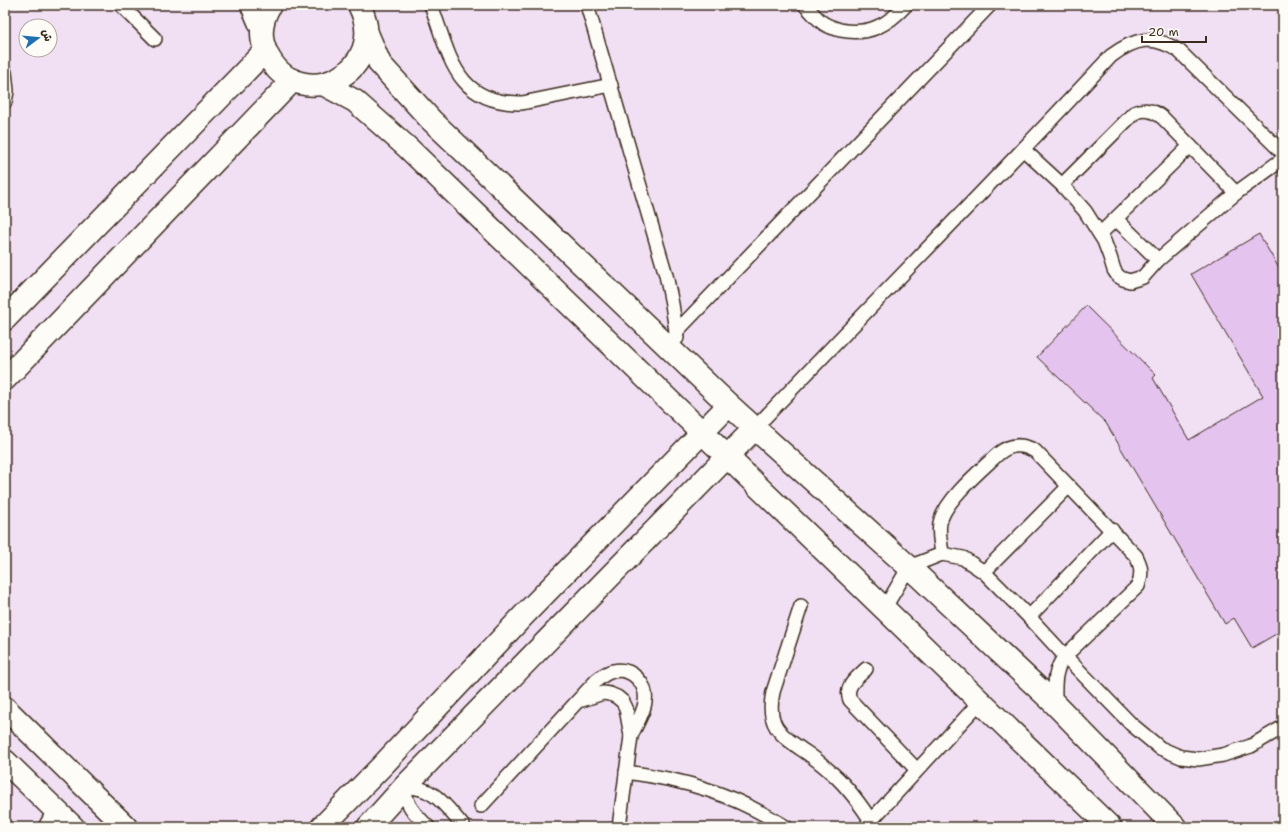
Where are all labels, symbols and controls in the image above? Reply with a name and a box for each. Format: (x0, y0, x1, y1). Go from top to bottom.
north arrow (18, 18, 58, 58)
scale bar (1142, 18, 1206, 44)
text: 20 m (1148, 24, 1179, 40)
text: ش (38, 27, 56, 43)

